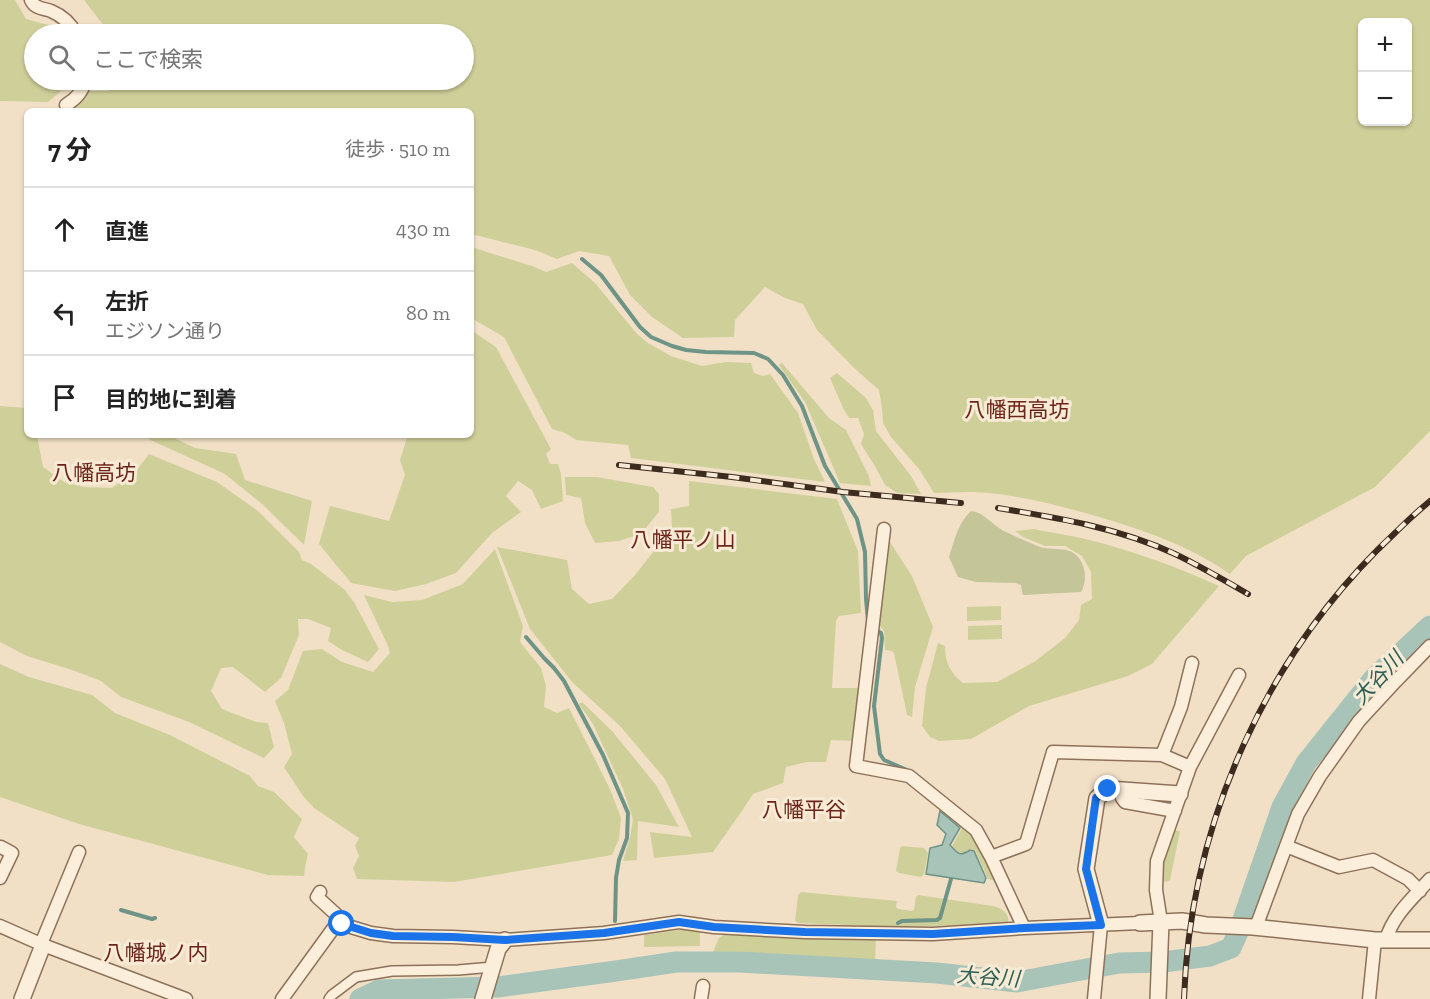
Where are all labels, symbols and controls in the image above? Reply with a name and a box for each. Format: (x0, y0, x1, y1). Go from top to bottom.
map controls (1358, 18, 1412, 126)
button: + (1358, 18, 1412, 72)
search box (24, 24, 474, 90)
icon: search (45, 41, 78, 74)
text: ここで検索 (93, 46, 203, 73)
button: − (1358, 72, 1412, 126)
text: 7 分 (48, 134, 92, 166)
text: 徒歩 · 510 m (345, 137, 450, 161)
icon: ahead (48, 213, 81, 246)
text: 430 m (396, 217, 450, 241)
text: 直進 (105, 218, 149, 245)
text: 左折 (105, 288, 149, 315)
icon: left (48, 297, 81, 330)
text: 80 m (406, 301, 450, 325)
text: エジソン通り (105, 319, 225, 343)
icon: arrive (48, 381, 81, 414)
text: 目的地に到着 (105, 386, 237, 413)
district label: 八幡西高坊 (965, 397, 1070, 422)
district label: 八幡高坊 (52, 460, 136, 485)
district label: 八幡平ノ山 (631, 527, 736, 552)
water label: 大谷川 (1347, 645, 1410, 709)
route end (1094, 775, 1120, 801)
district label: 八幡平谷 (762, 797, 846, 822)
route start (328, 910, 354, 936)
district label: 八幡城ノ内 (104, 940, 209, 965)
water label: 大谷川 (956, 962, 1022, 991)

